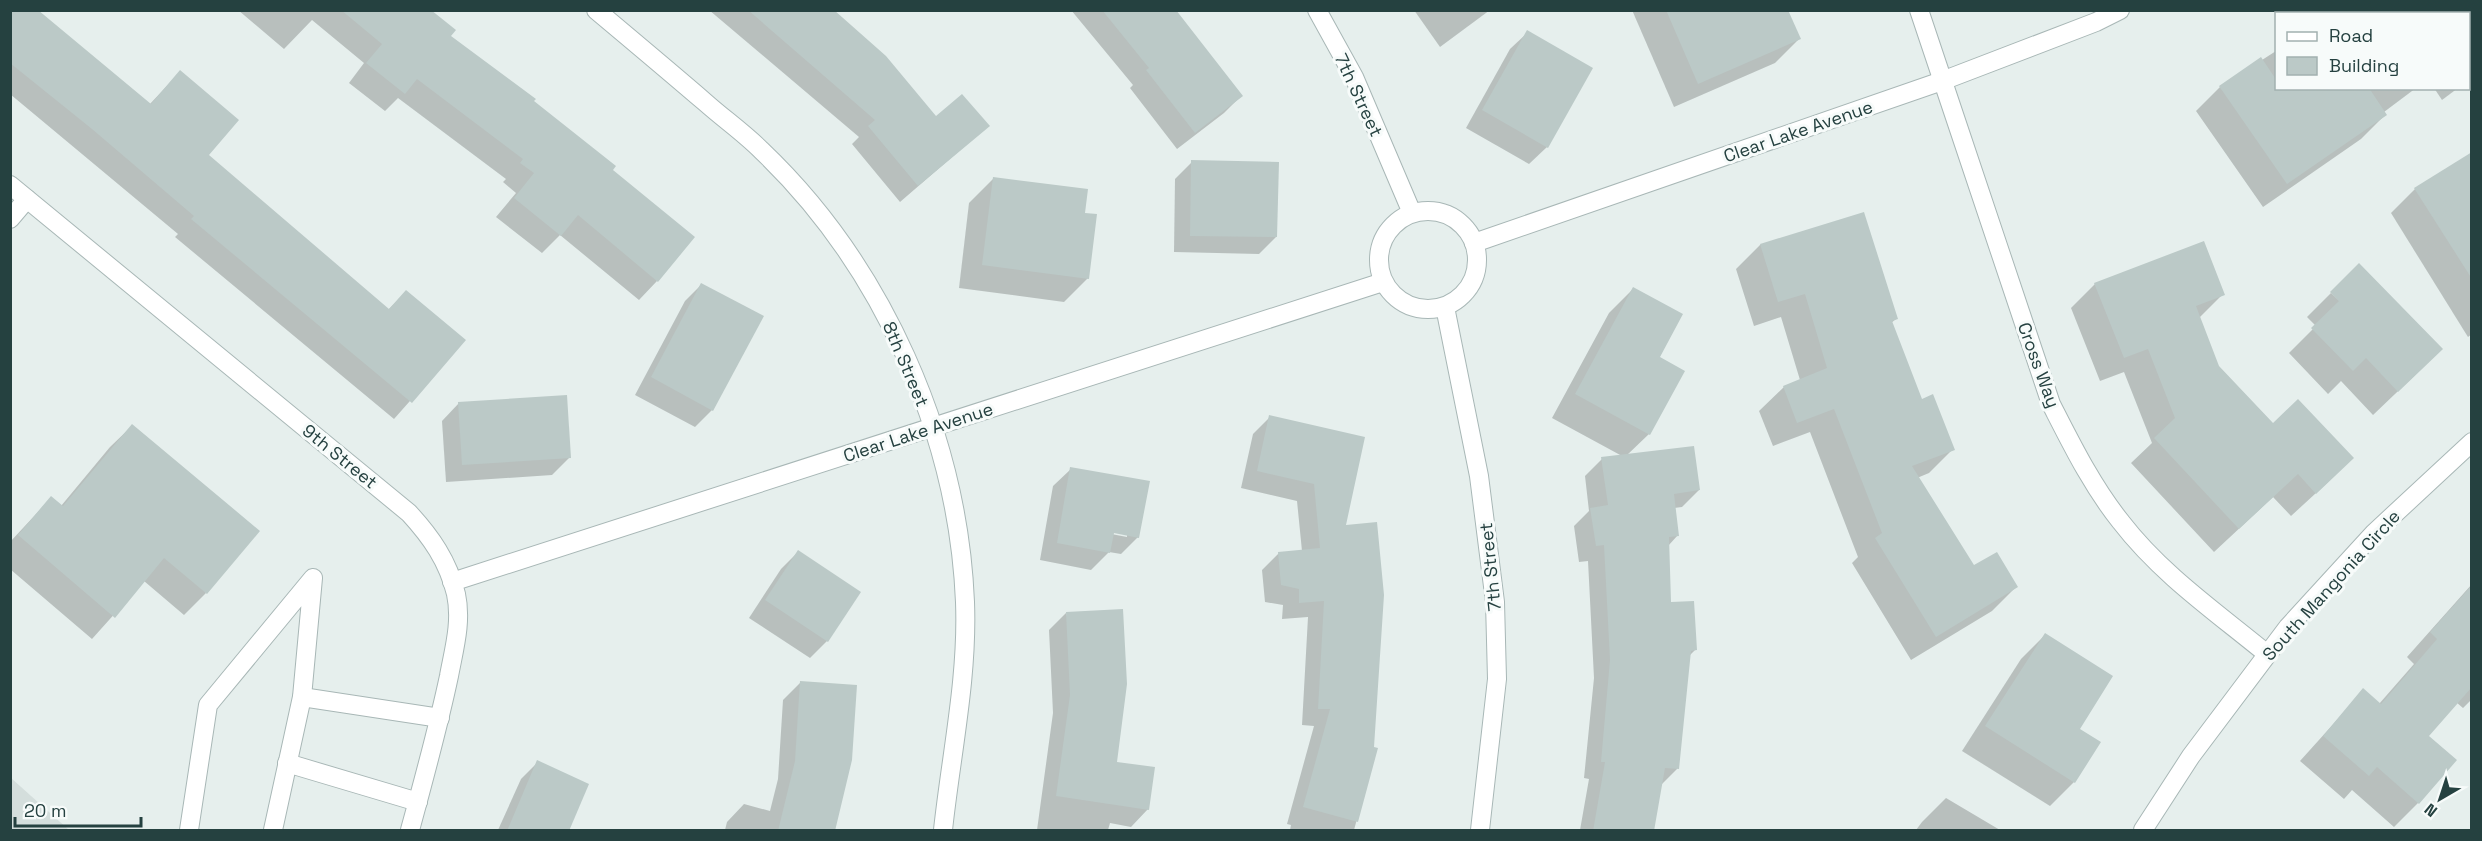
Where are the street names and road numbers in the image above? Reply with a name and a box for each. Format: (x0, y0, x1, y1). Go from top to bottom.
street label: 7th Street (1330, 50, 1388, 140)
street label: Clear Lake Avenue (1720, 95, 1876, 167)
street label: 8th Street (878, 318, 934, 410)
street label: Cross Way (2013, 319, 2065, 411)
street label: Clear Lake Avenue (840, 397, 996, 467)
street label: 9th Street (298, 419, 382, 493)
street label: South Mangonia Circle (2257, 505, 2405, 665)
street label: 7th Street (1474, 521, 1506, 613)

